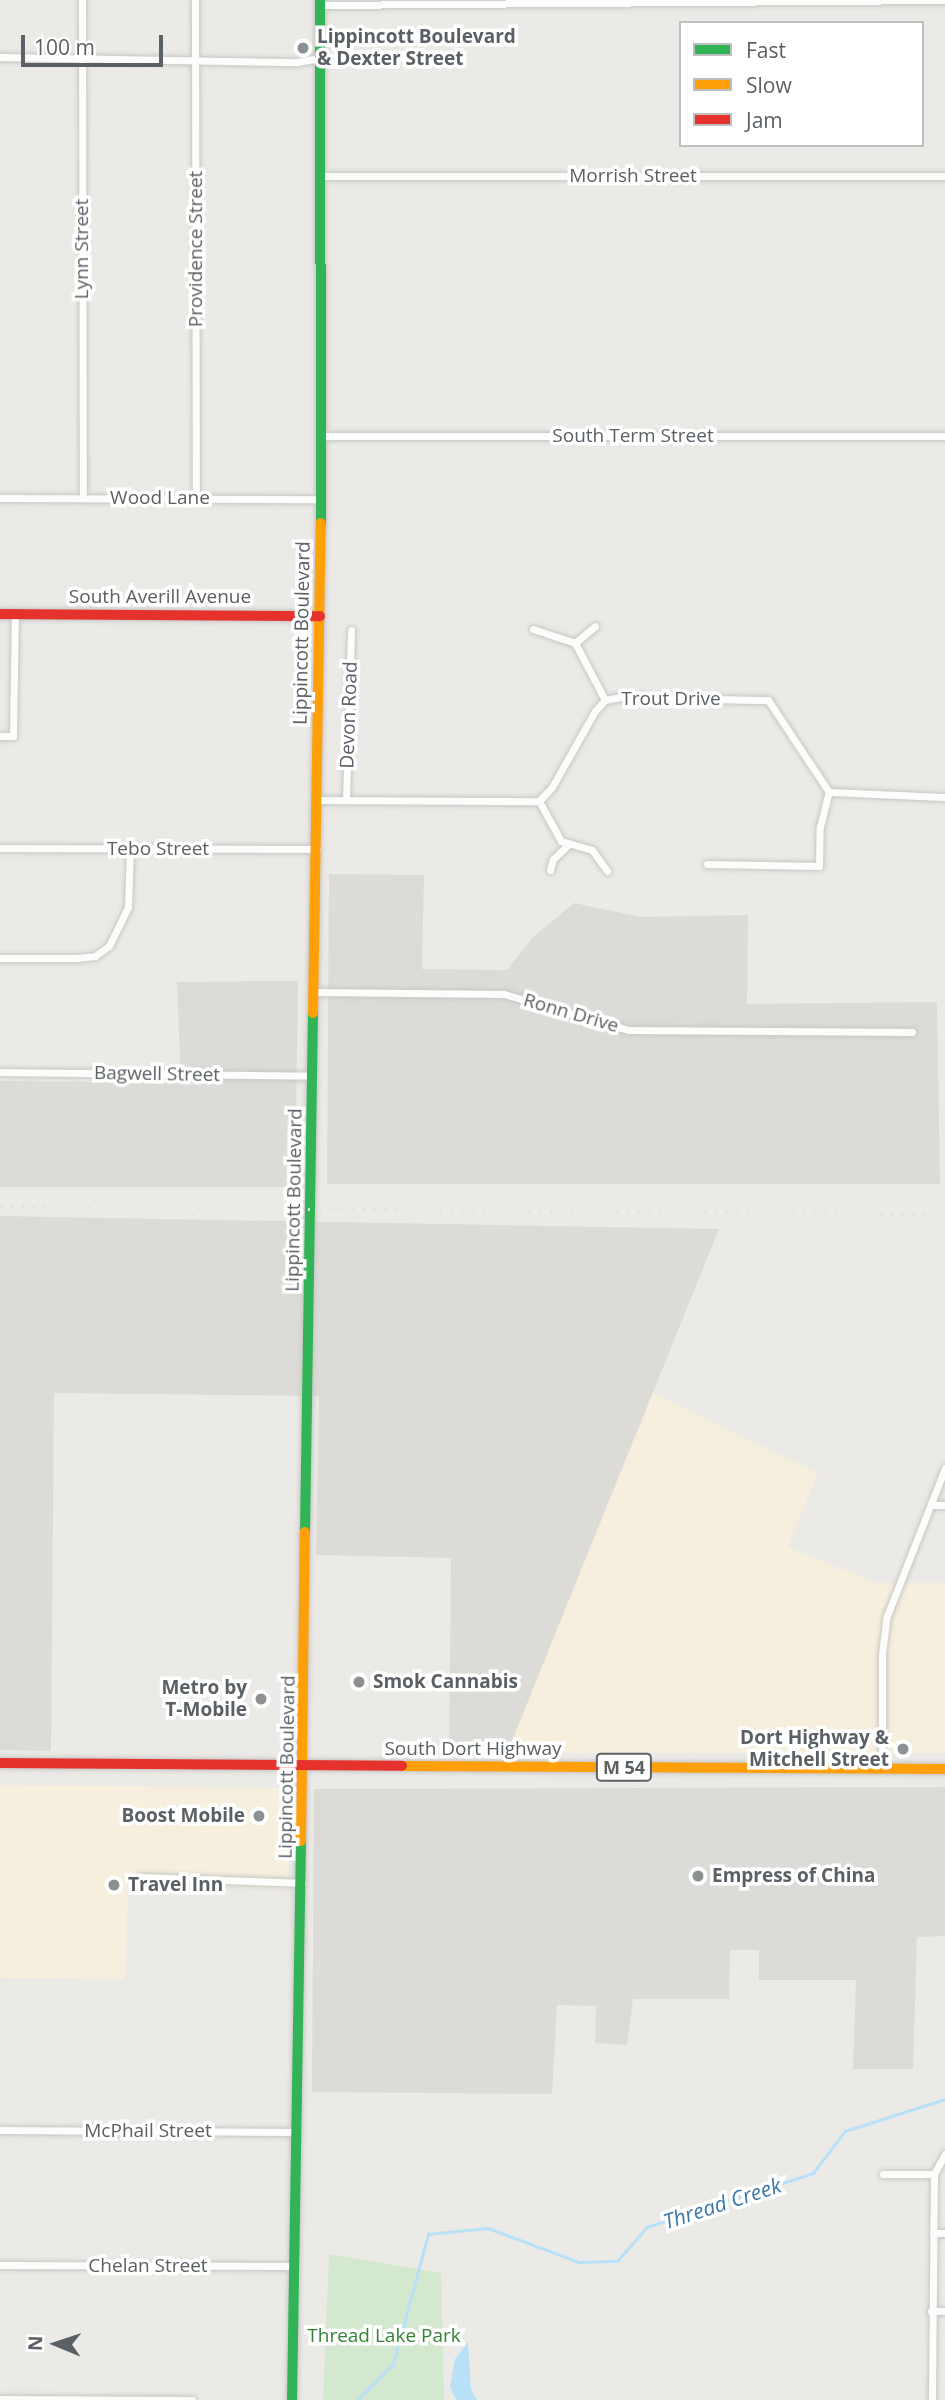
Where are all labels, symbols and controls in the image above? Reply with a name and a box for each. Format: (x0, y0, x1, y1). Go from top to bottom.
scale bar (24, 21, 166, 65)
legend (679, 21, 924, 147)
place label: Lippincott Boulevard & Dexter Street (317, 26, 516, 70)
text: 100 m (34, 33, 95, 61)
text: Fast (746, 36, 786, 64)
marker: Lippincott Boulevard & Dexter Street (295, 40, 311, 56)
text: Slow (746, 71, 792, 99)
text: Jam (746, 106, 783, 134)
street label: Morrish Street (569, 165, 697, 187)
street label: Providence Street (185, 171, 207, 327)
street label: Lynn Street (71, 199, 93, 299)
street label: South Term Street (552, 425, 714, 447)
street label: Wood Lane (110, 487, 210, 509)
street label: Lippincott Boulevard (289, 541, 315, 725)
street label: South Averill Avenue (69, 586, 251, 608)
street label: Devon Road (336, 661, 362, 769)
street label: Trout Drive (621, 688, 721, 710)
street label: Tebo Street (107, 838, 209, 860)
street label: Ronn Drive (521, 989, 621, 1037)
street label: Bagwell Street (94, 1062, 220, 1086)
street label: Lippincott Boulevard (281, 1108, 307, 1292)
place label: Smok Cannabis (373, 1671, 518, 1693)
marker: Smok Cannabis (351, 1674, 367, 1690)
street label: Lippincott Boulevard (274, 1675, 300, 1859)
place label: Metro by T-Mobile (161, 1677, 247, 1721)
marker: Metro by T-Mobile (253, 1691, 269, 1707)
place label: Dort Highway & Mitchell Street (740, 1727, 889, 1771)
street label: South Dort Highway (384, 1738, 562, 1760)
marker: Dort Highway & Mitchell Street (895, 1741, 911, 1757)
road number: M 54 (594, 1752, 654, 1782)
place label: Boost Mobile (122, 1805, 245, 1827)
marker: Boost Mobile (251, 1808, 267, 1824)
place label: Empress of China (712, 1865, 875, 1887)
marker: Empress of China (690, 1868, 706, 1884)
place label: Travel Inn (128, 1874, 223, 1896)
marker: Travel Inn (106, 1877, 122, 1893)
street label: McPhail Street (84, 2120, 212, 2142)
water label: Thread Creek (660, 2172, 784, 2234)
street label: Chelan Street (88, 2255, 208, 2277)
north arrow (21, 2309, 91, 2379)
park label: Thread Lake Park (307, 2325, 461, 2347)
text: N (22, 2335, 48, 2351)

